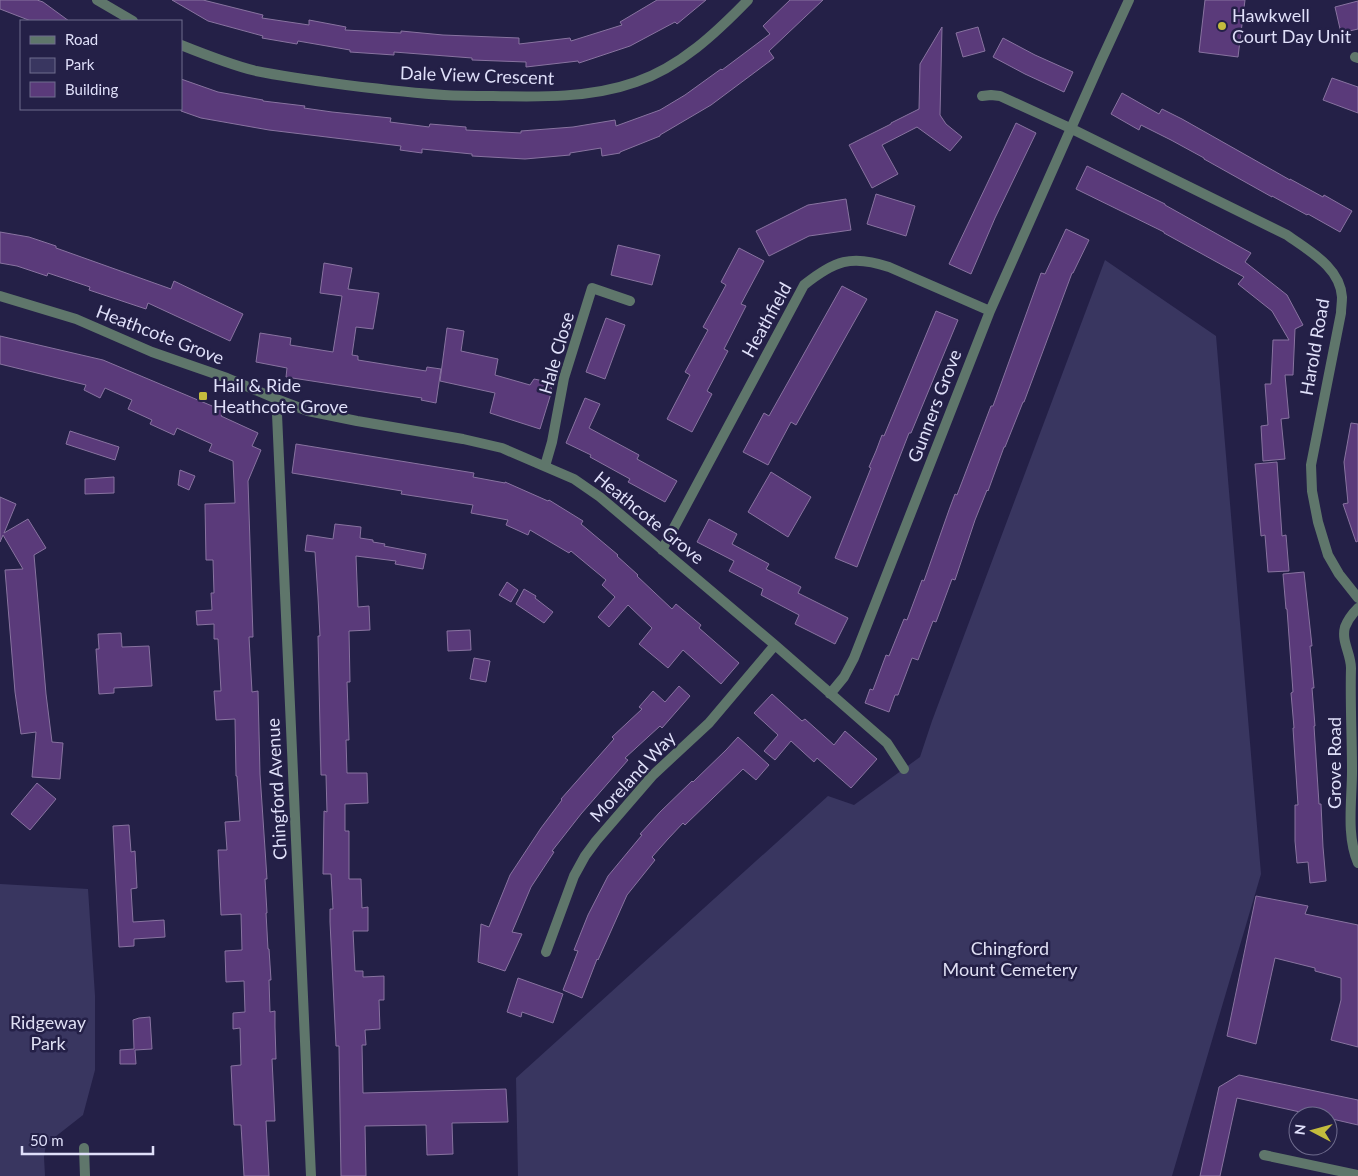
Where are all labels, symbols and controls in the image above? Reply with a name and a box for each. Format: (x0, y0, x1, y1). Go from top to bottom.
place label: Hawkwell Court Day Unit (1232, 4, 1352, 47)
legend (20, 20, 182, 110)
marker: Hawkwell Court Day Unit (1216, 20, 1228, 32)
text: Road (65, 30, 98, 48)
text: Park (65, 55, 95, 73)
street label: Dale View Crescent (400, 61, 555, 89)
text: Building (65, 80, 118, 98)
street label: Heathfield (737, 278, 796, 361)
street label: Harold Road (1295, 297, 1333, 397)
street label: Heathcote Grove (93, 300, 227, 369)
street label: Hale Close (534, 309, 578, 396)
street label: Gunners Grove (902, 346, 966, 465)
place label: Hail & Ride Heathcote Grove (213, 374, 348, 417)
marker: Hail & Ride Heathcote Grove (197, 390, 209, 402)
street label: Heathcote Grove (590, 466, 709, 568)
street label: Grove Road (1323, 717, 1345, 809)
street label: Chingford Avenue (261, 718, 291, 860)
street label: Moreland Way (585, 726, 680, 826)
park label: Chingford Mount Cemetery (943, 937, 1078, 980)
park label: Ridgeway Park (10, 1011, 87, 1054)
north arrow (1288, 1106, 1338, 1156)
text: N (1291, 1123, 1309, 1136)
scale bar (22, 1124, 154, 1156)
text: 50 m (30, 1131, 64, 1149)

